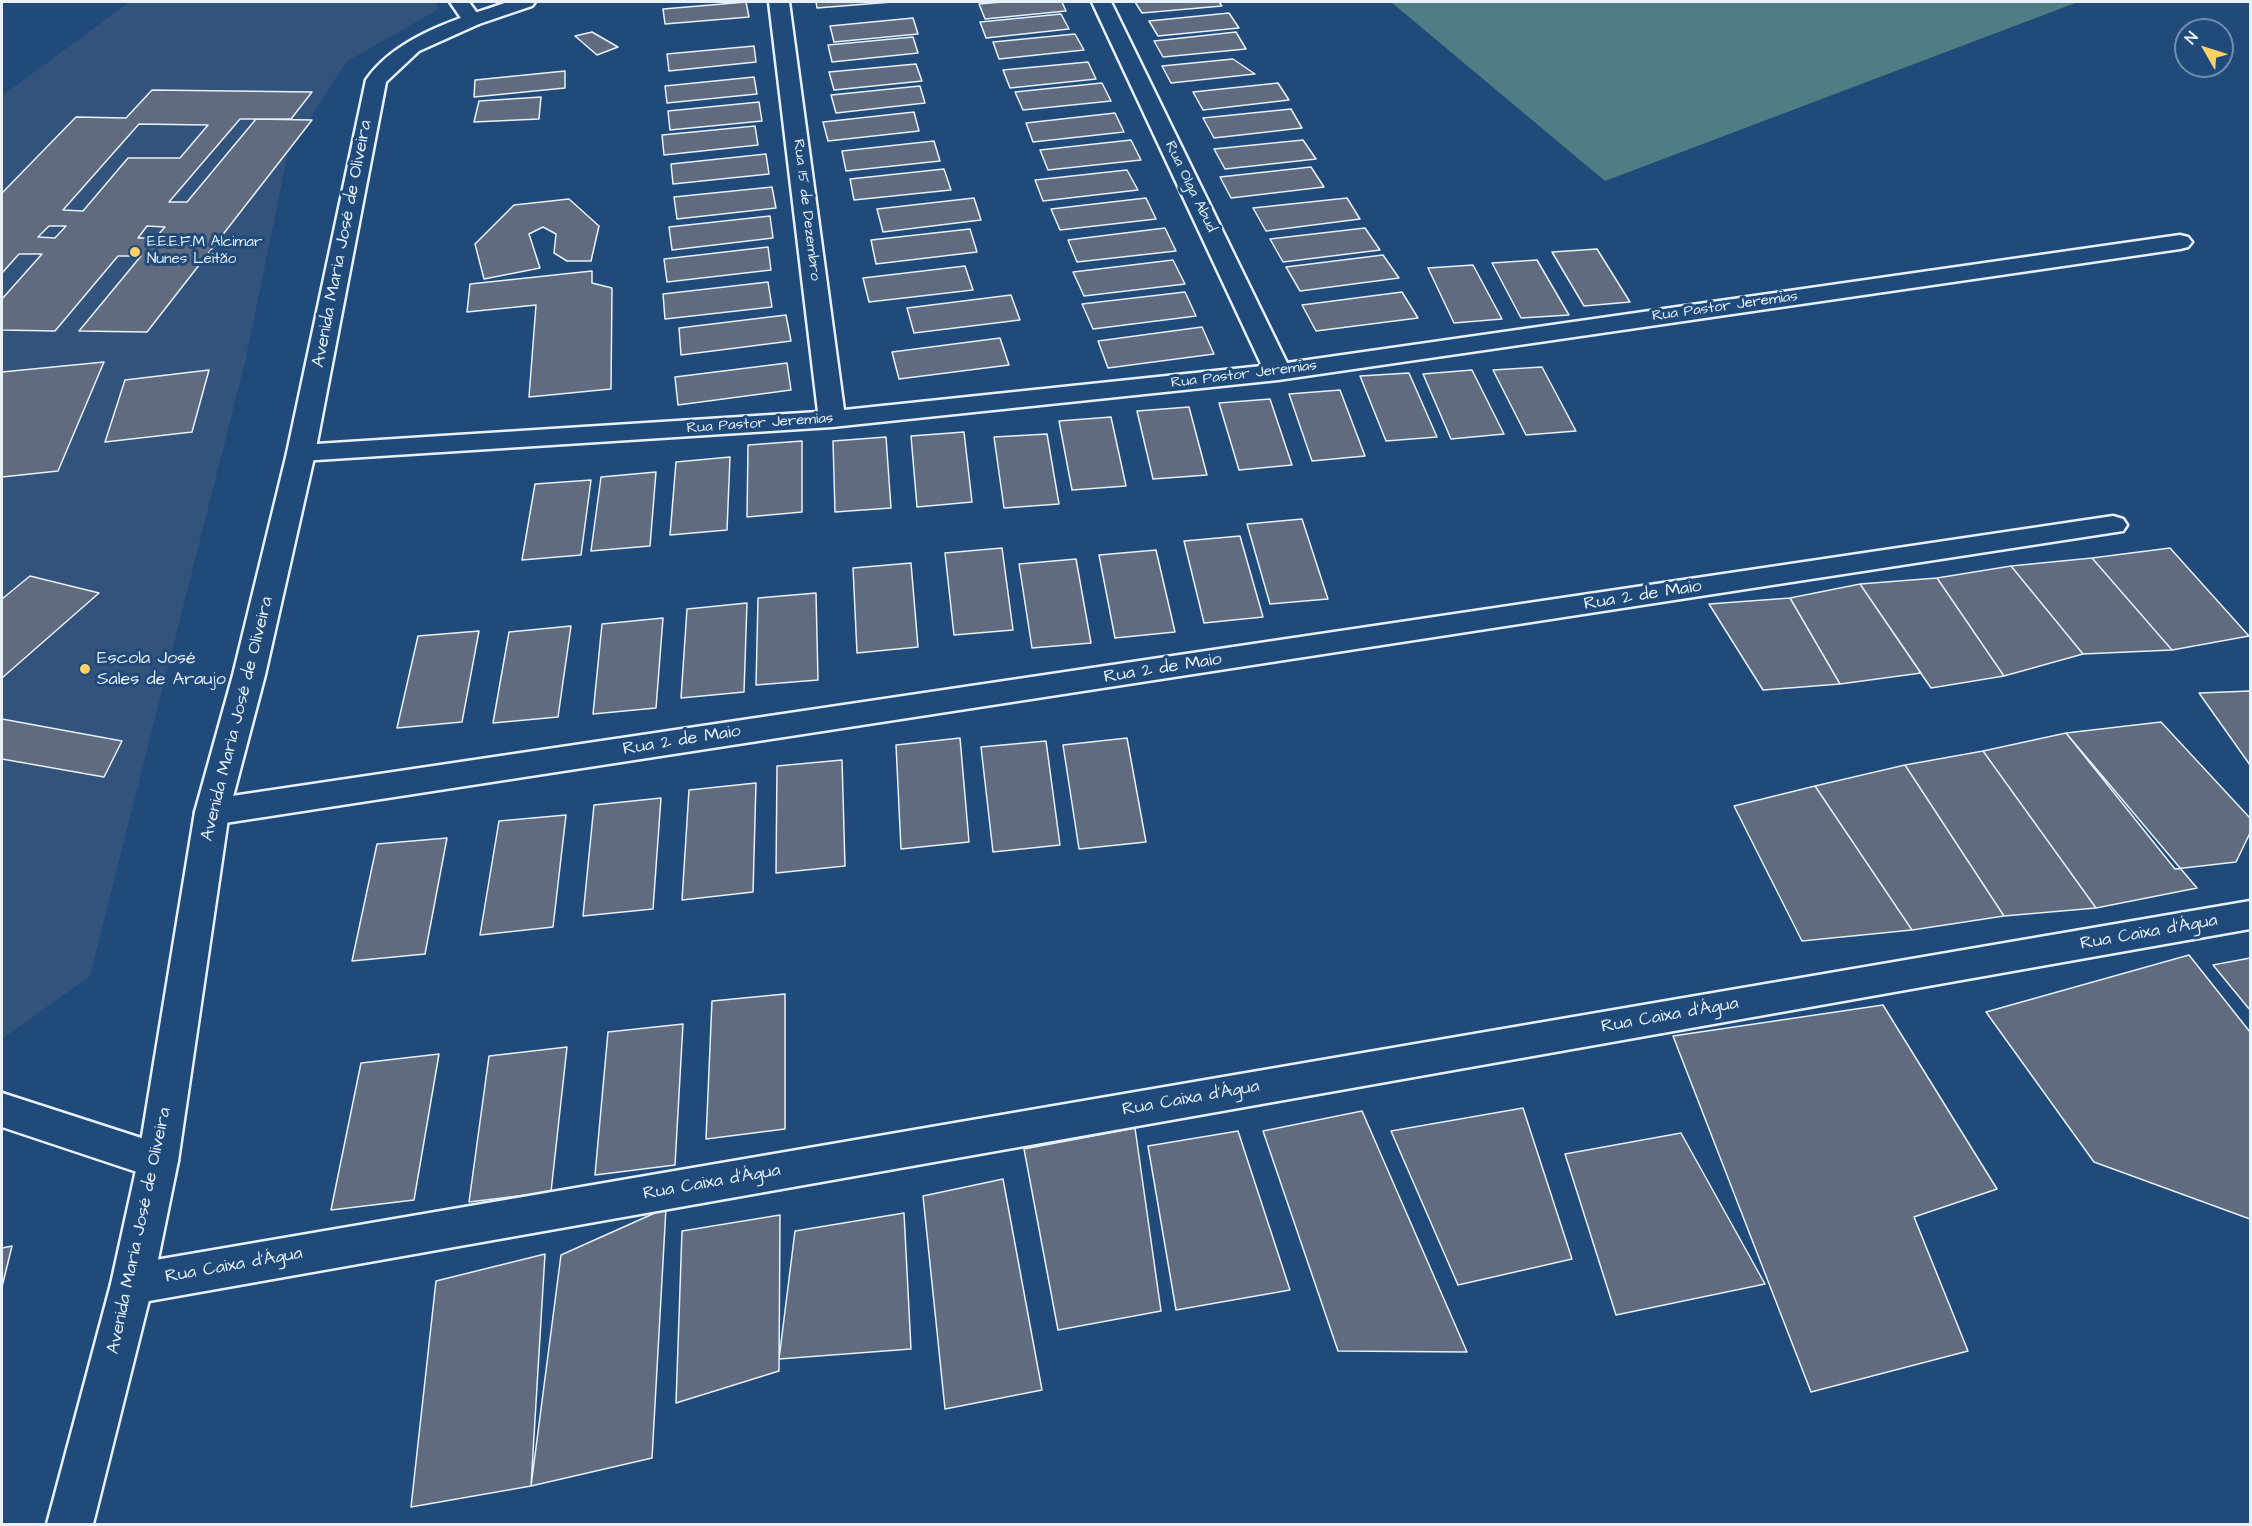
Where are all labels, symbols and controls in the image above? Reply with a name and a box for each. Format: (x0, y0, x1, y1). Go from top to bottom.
north arrow (2174, 18, 2234, 78)
text: N (2180, 27, 2203, 49)
street label: Avenida Maria José de Oliveira (308, 119, 378, 369)
street label: Rua 15 de Dezembro (788, 138, 824, 282)
street label: Rua Olga Abud (1160, 139, 1220, 235)
place label: E.E.E.F.M Alcimar Nunes Leitão (147, 234, 262, 269)
marker: E.E.E.F.M Alcimar Nunes Leitão (128, 245, 142, 259)
street label: Rua Pastor Jeremias (1651, 288, 1799, 326)
street label: Rua Pastor Jeremias (1170, 357, 1318, 393)
street label: Rua Pastor Jeremias (686, 410, 834, 438)
street label: Rua 2 de Maio (1583, 576, 1703, 616)
street label: Avenida Maria José de Oliveira (197, 594, 279, 844)
place label: Escola José Sales de Araujo (97, 648, 226, 690)
street label: Rua 2 de Maio (1103, 649, 1223, 689)
marker: Escola José Sales de Araujo (78, 662, 92, 676)
street label: Rua 2 de Maio (622, 721, 742, 761)
street label: Rua Caixa d'Água (2079, 910, 2219, 956)
street label: Rua Caixa d'Água (1600, 993, 1740, 1039)
street label: Rua Caixa d'Água (1121, 1076, 1261, 1122)
street label: Avenida Maria José de Oliveira (103, 1106, 177, 1356)
street label: Rua Caixa d'Água (642, 1160, 782, 1206)
street label: Rua Caixa d'Água (164, 1243, 304, 1289)

